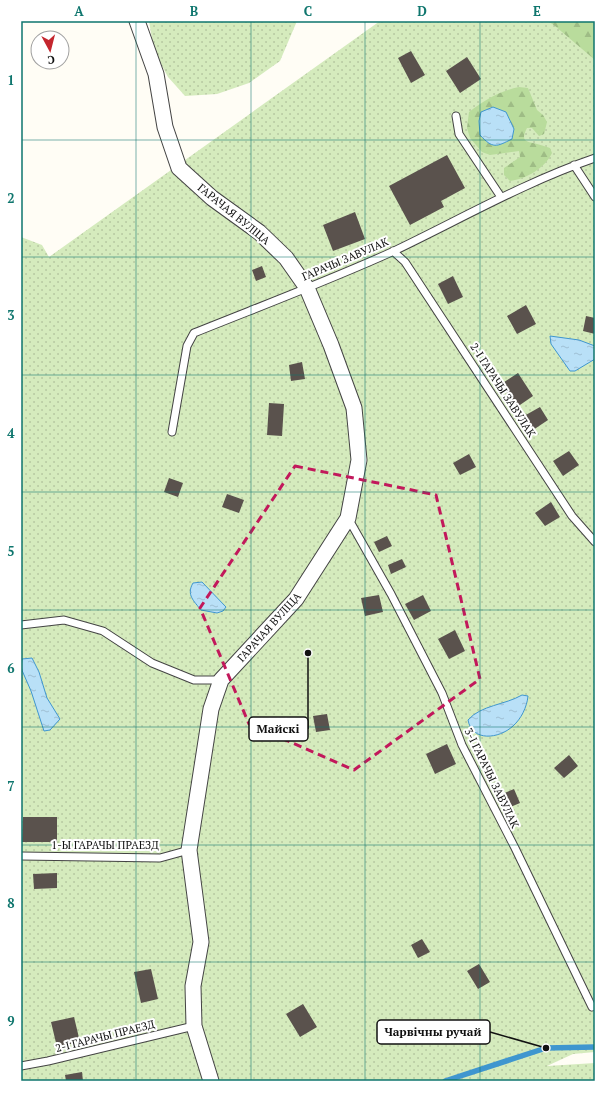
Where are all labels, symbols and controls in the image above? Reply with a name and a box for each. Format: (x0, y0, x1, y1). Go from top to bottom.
text: A (74, 2, 84, 20)
text: B (190, 2, 198, 20)
text: C (304, 2, 312, 20)
text: D (417, 2, 427, 20)
text: E (533, 2, 541, 20)
north arrow (30, 30, 70, 70)
text: С (47, 53, 56, 67)
text: 1 (7, 71, 15, 89)
street label: ГАРАЧАЯ ВУЛІЦА (195, 181, 273, 248)
text: 2 (7, 189, 15, 207)
street label: ГАРАЧЫ ЗАВУЛАК (300, 234, 391, 284)
text: 3 (7, 306, 15, 324)
street label: 2-І ГАРАЧЫ ЗАВУЛАК (467, 340, 539, 441)
text: 4 (7, 424, 15, 442)
text: 5 (7, 542, 15, 560)
street label: ГАРАЧАЯ ВУЛІЦА (234, 589, 304, 665)
text: 6 (7, 659, 15, 677)
callout: Майскі (249, 717, 308, 741)
text: Майскі (257, 721, 299, 736)
street label: 3-І ГАРАЧЫ ЗАВУЛАК (462, 726, 523, 831)
text: 7 (7, 777, 15, 795)
street label: 1-Ы ГАРАЧЫ ПРАЕЗД (51, 838, 159, 852)
text: 8 (7, 894, 15, 912)
text: 9 (7, 1012, 15, 1030)
street label: 2-І ГАРАЧЫ ПРАЕЗД (54, 1017, 157, 1055)
callout: Чарвічны ручай (377, 1020, 490, 1044)
text: Чарвічны ручай (384, 1024, 482, 1039)

